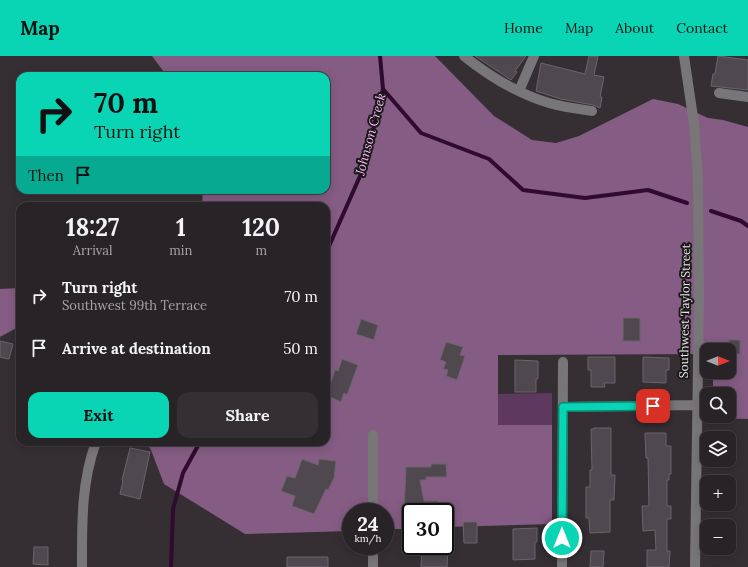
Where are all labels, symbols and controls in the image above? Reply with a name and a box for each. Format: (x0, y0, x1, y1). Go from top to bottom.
text: Map (20, 16, 60, 40)
text: Home (504, 19, 543, 37)
text: Map (565, 19, 593, 37)
text: About (615, 19, 654, 37)
text: Contact (676, 19, 728, 37)
text: 70 m (94, 85, 158, 121)
icon: right (28, 88, 80, 140)
water label: Johnson Creek (351, 91, 390, 178)
text: Turn right (94, 120, 180, 143)
icon: arrive (72, 164, 94, 186)
text: Then (28, 166, 64, 185)
text: 18:27 (66, 212, 119, 243)
text: 1 (176, 212, 186, 243)
text: 120 (242, 212, 280, 243)
text: Arrival (73, 242, 112, 259)
text: min (169, 242, 192, 259)
text: m (255, 242, 267, 259)
street label: Southwest Taylor Street (676, 243, 693, 378)
text: Turn right (62, 278, 138, 297)
icon: right (28, 285, 50, 307)
text: 70 m (284, 287, 318, 306)
text: Southwest 99th Terrace (62, 297, 207, 314)
icon: arrive (28, 337, 50, 359)
text: Arrive at destination (62, 339, 211, 358)
text: 50 m (283, 339, 318, 358)
north arrow (700, 343, 736, 379)
map controls (700, 343, 736, 555)
button: search (700, 387, 736, 423)
pin (636, 389, 670, 423)
button: Exit (28, 392, 169, 438)
button: Share (177, 392, 318, 438)
icon: arrive (642, 395, 664, 417)
button: layers (700, 431, 736, 467)
button: + (700, 475, 736, 511)
speed limit sign: 30 (402, 503, 454, 555)
text: 24 (357, 511, 379, 536)
position arrow (541, 517, 583, 559)
button: − (700, 519, 736, 555)
text: km/h (354, 532, 382, 545)

